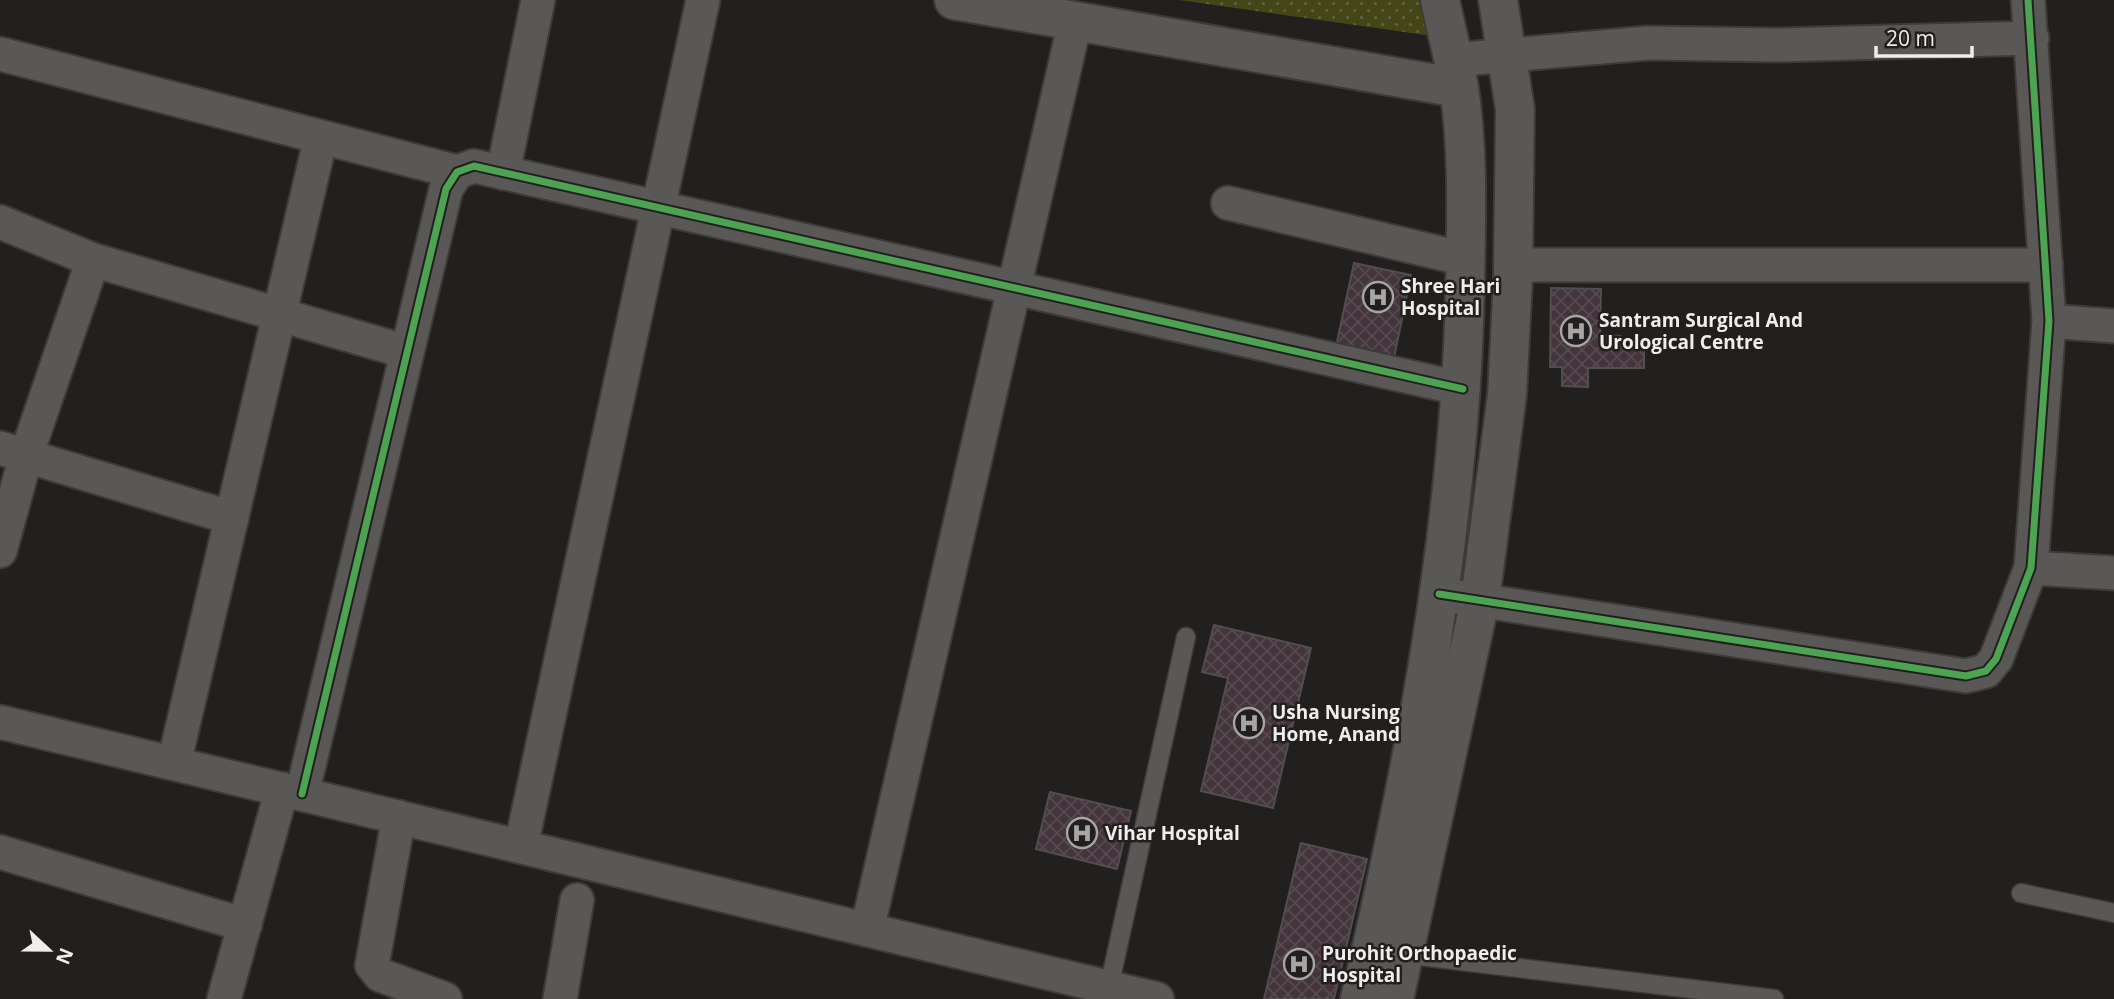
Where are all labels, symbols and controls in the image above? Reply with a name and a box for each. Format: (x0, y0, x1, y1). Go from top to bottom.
scale bar (1876, 14, 1972, 58)
text: 20 m (1886, 24, 1935, 52)
place label: Shree Hari Hospital (1401, 273, 1500, 321)
hospital icon: Shree Hari Hospital (1361, 280, 1395, 314)
place label: Santram Surgical And Urological Centre (1599, 307, 1803, 355)
hospital icon: Santram Surgical And Urological Centre (1559, 314, 1593, 348)
place label: Usha Nursing Home, Anand (1272, 699, 1400, 747)
hospital icon: Usha Nursing Home, Anand (1232, 706, 1266, 740)
hospital icon: Vihar Hospital (1065, 816, 1099, 850)
place label: Vihar Hospital (1105, 820, 1240, 846)
north arrow (14, 915, 84, 985)
place label: Purohit Orthopaedic Hospital (1322, 940, 1517, 988)
text: N (50, 944, 80, 968)
hospital icon: Purohit Orthopaedic Hospital (1282, 947, 1316, 981)

